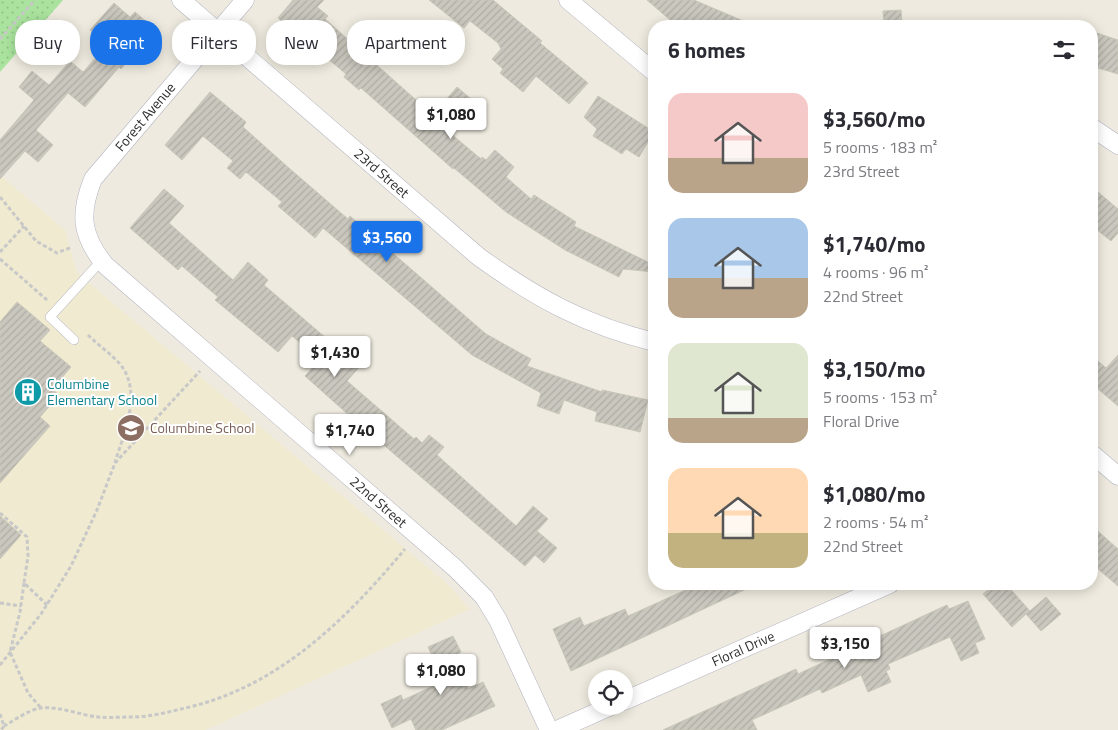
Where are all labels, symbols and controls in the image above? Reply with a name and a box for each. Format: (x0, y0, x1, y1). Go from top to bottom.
chip: Buy (15, 20, 80, 65)
chip: Rent (90, 20, 162, 65)
chip: Filters (172, 20, 256, 65)
chip: New (266, 20, 337, 65)
chip: Apartment (347, 20, 465, 65)
text: 6 homes (668, 34, 745, 66)
icon: filters (1050, 36, 1078, 64)
street label: Forest Avenue (109, 78, 180, 156)
pin: $1,080 (410, 98, 492, 140)
text: $1,080 (426, 102, 476, 126)
text: $3,560/mo (823, 103, 925, 135)
icon: home (708, 113, 768, 173)
text: 5 rooms · 183 m² (823, 135, 937, 159)
street label: 23rd Street (350, 143, 414, 203)
text: 23rd Street (823, 159, 899, 183)
pin: $3,560 (346, 220, 428, 263)
text: $3,560 (362, 225, 412, 249)
text: $1,740/mo (823, 228, 925, 260)
icon: home (708, 238, 768, 298)
text: 4 rooms · 96 m² (823, 260, 928, 284)
text: 22nd Street (823, 284, 903, 308)
pin: $1,430 (294, 336, 376, 378)
text: $1,430 (310, 340, 360, 364)
text: $3,150/mo (823, 353, 925, 385)
icon: home (708, 363, 768, 423)
place label: Columbine Elementary School (47, 373, 157, 410)
building icon: Columbine Elementary School (13, 377, 43, 407)
text: 5 rooms · 153 m² (823, 385, 937, 409)
text: Floral Drive (823, 409, 899, 433)
school or university icon: Columbine School (116, 413, 146, 443)
pin: $1,740 (309, 414, 391, 456)
place label: Columbine School (150, 417, 255, 438)
text: $1,740 (325, 418, 375, 442)
street label: 22nd Street (345, 471, 412, 532)
text: $1,080/mo (823, 478, 925, 510)
icon: home (708, 488, 768, 548)
text: 2 rooms · 54 m² (823, 510, 928, 534)
text: 22nd Street (823, 534, 903, 558)
street label: Floral Drive (708, 625, 778, 671)
pin: $3,150 (804, 626, 886, 669)
text: $3,150 (820, 631, 870, 655)
pin: $1,080 (400, 654, 482, 696)
text: $1,080 (416, 658, 466, 682)
map controls (588, 670, 633, 715)
button: locate (588, 670, 633, 715)

